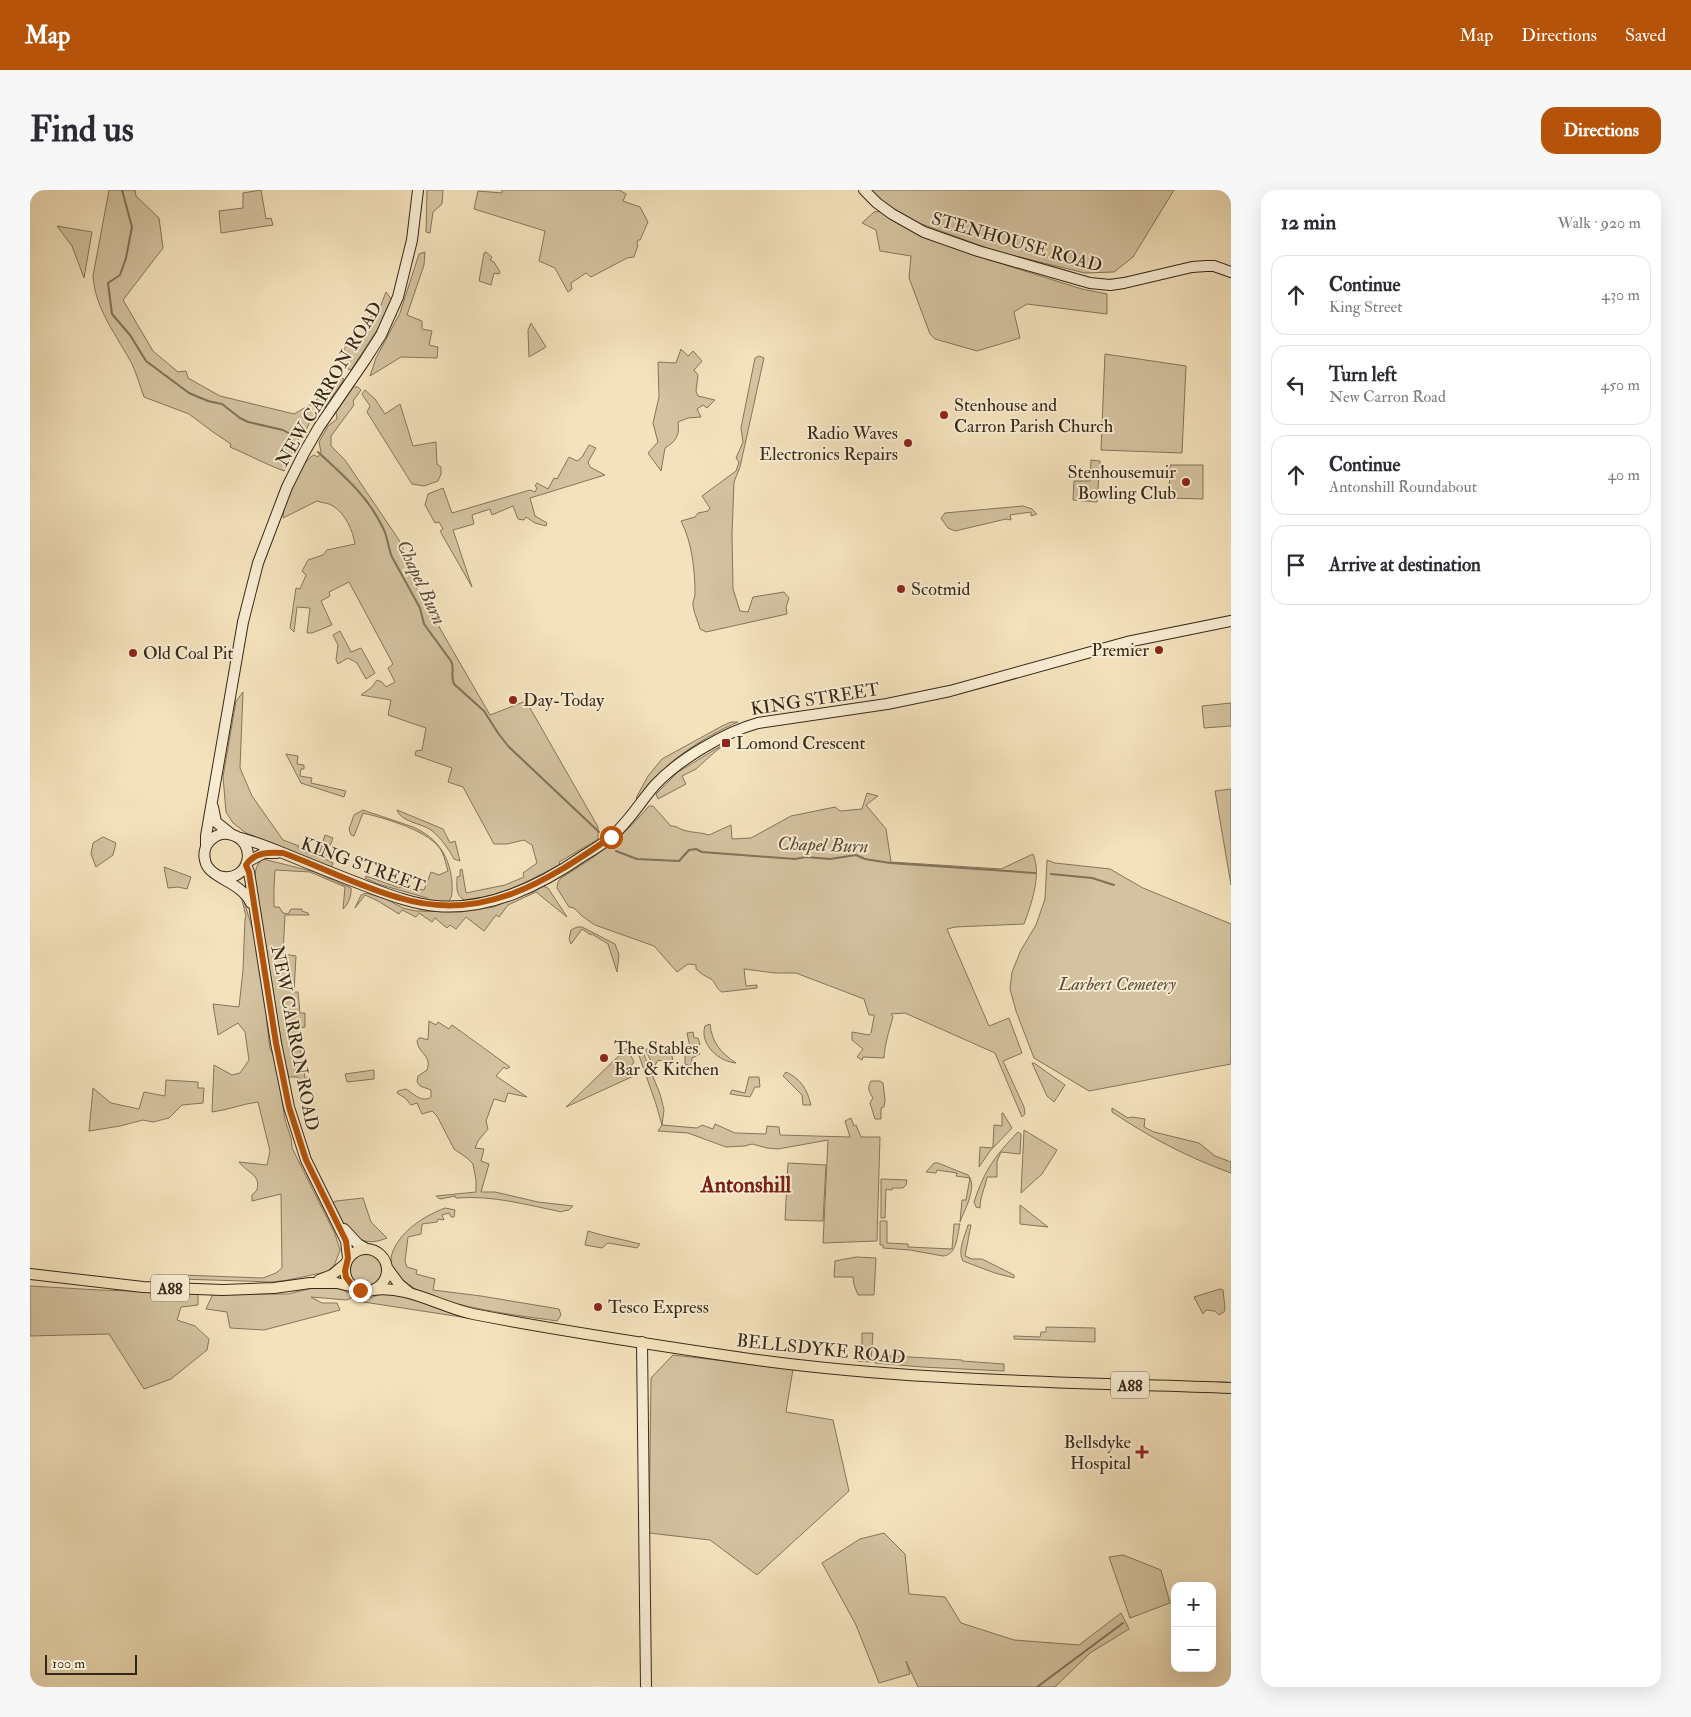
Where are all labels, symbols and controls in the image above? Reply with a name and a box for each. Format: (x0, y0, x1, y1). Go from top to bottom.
text: Map (25, 20, 70, 51)
text: Map (1460, 24, 1493, 47)
text: Directions (1521, 24, 1597, 47)
text: Saved (1625, 24, 1666, 47)
button: Directions (1541, 107, 1661, 154)
text: Find us (30, 108, 134, 152)
street label: STENHOUSE ROAD (929, 207, 1105, 278)
text: 12 min (1281, 209, 1336, 236)
text: Walk · 920 m (1558, 213, 1641, 233)
text: Continue (1329, 273, 1400, 297)
icon: ahead (1282, 281, 1310, 309)
text: 430 m (1601, 285, 1640, 305)
text: King Street (1329, 297, 1403, 317)
street label: NEW CARRON ROAD (271, 298, 388, 471)
text: Turn left (1329, 363, 1397, 387)
icon: left (1282, 371, 1310, 399)
text: 450 m (1601, 375, 1640, 395)
text: New Carron Road (1329, 387, 1446, 407)
place label: Stenhouse and Carron Parish Church (954, 394, 1114, 438)
marker: Stenhouse and Carron Parish Church (938, 409, 950, 421)
place label: Radio Waves Electronics Repairs (759, 422, 898, 466)
marker: Radio Waves Electronics Repairs (902, 437, 914, 449)
text: Continue (1329, 453, 1400, 477)
place label: Stenhousemuir Bowling Club (1068, 461, 1176, 505)
icon: ahead (1282, 461, 1310, 489)
text: 40 m (1607, 465, 1640, 485)
marker: Stenhousemuir Bowling Club (1180, 476, 1192, 488)
text: Antonshill Roundabout (1329, 477, 1477, 497)
water label: Chapel Burn (391, 536, 451, 629)
icon: arrive (1282, 551, 1310, 579)
text: Arrive at destination (1329, 553, 1481, 577)
place label: Scotmid (911, 578, 970, 601)
marker: Scotmid (895, 583, 907, 595)
place label: Premier (1092, 639, 1149, 662)
place label: Old Coal Pit (143, 642, 234, 665)
marker: Premier (1153, 644, 1165, 656)
marker: Old Coal Pit (127, 647, 139, 659)
street label: KING STREET (749, 678, 882, 721)
place label: Day-Today (523, 689, 605, 712)
marker: Day-Today (507, 694, 519, 706)
place label: Lomond Crescent (736, 732, 866, 755)
marker: Lomond Crescent (720, 737, 732, 749)
route start (600, 826, 623, 849)
water label: Chapel Burn (777, 831, 869, 859)
street label: KING STREET (298, 832, 429, 899)
street label: NEW CARRON ROAD (265, 943, 324, 1133)
park label: Larbert Cemetery (1057, 973, 1177, 996)
place label: The Stables Bar & Kitchen (614, 1037, 719, 1081)
marker: The Stables Bar & Kitchen (598, 1052, 610, 1064)
district label: Antonshill (700, 1171, 792, 1199)
road number: A88 (151, 1274, 189, 1302)
route end (349, 1279, 372, 1302)
place label: Tesco Express (608, 1296, 709, 1319)
marker: Tesco Express (592, 1301, 604, 1313)
street label: BELLSDYKE ROAD (735, 1329, 907, 1370)
road number: A88 (1111, 1372, 1149, 1398)
place label: Bellsdyke Hospital (1064, 1431, 1131, 1475)
marker: Bellsdyke Hospital (1135, 1445, 1149, 1459)
map controls (1171, 1582, 1216, 1672)
button: + (1171, 1582, 1216, 1627)
button: − (1171, 1627, 1216, 1672)
scale bar (45, 1652, 138, 1675)
text: 100 m (52, 1655, 85, 1672)

